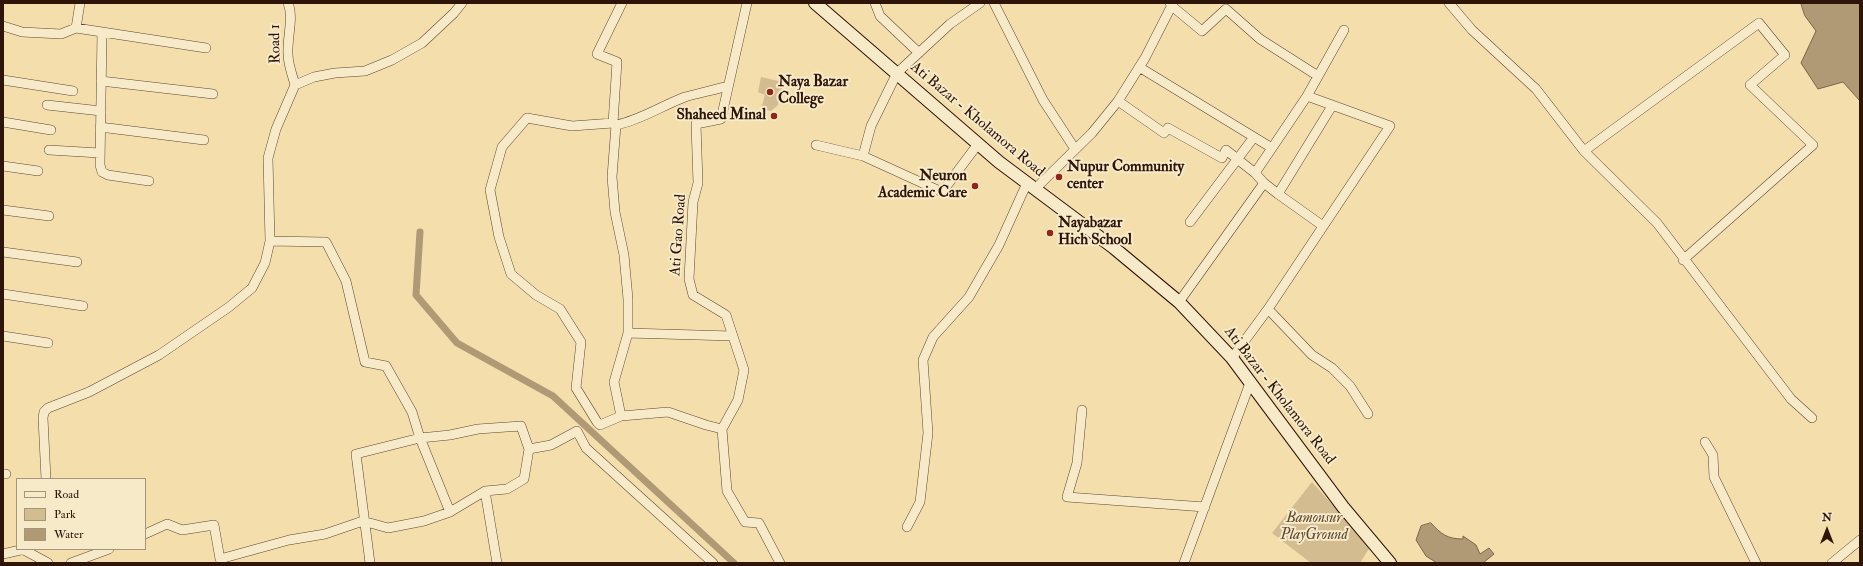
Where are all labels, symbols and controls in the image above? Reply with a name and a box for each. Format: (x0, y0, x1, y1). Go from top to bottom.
street label: Road 1 (267, 24, 285, 64)
street label: Ati Bazar - Kholamora Road (906, 59, 1048, 181)
place label: Naya Bazar College (778, 74, 848, 109)
marker: Naya Bazar College (765, 87, 775, 97)
place label: Shaheed Minal (676, 107, 766, 125)
marker: Shaheed Minal (769, 111, 779, 121)
place label: Nupur Community center (1067, 159, 1184, 194)
place label: Neuron Academic Care (878, 168, 967, 203)
marker: Nupur Community center (1054, 172, 1064, 182)
marker: Neuron Academic Care (970, 181, 980, 191)
street label: Ati Gao Road (667, 193, 691, 277)
place label: Nayabazar Hich School (1058, 215, 1132, 250)
marker: Nayabazar Hich School (1045, 228, 1055, 238)
street label: Ati Bazar - Kholamora Road (1220, 324, 1338, 468)
legend (16, 478, 146, 550)
text: Road (54, 487, 79, 502)
text: Park (54, 507, 76, 522)
park label: Bamonsur PlayGround (1280, 510, 1348, 545)
north arrow (1807, 510, 1847, 550)
text: N (1822, 511, 1832, 524)
text: Water (54, 527, 83, 542)

